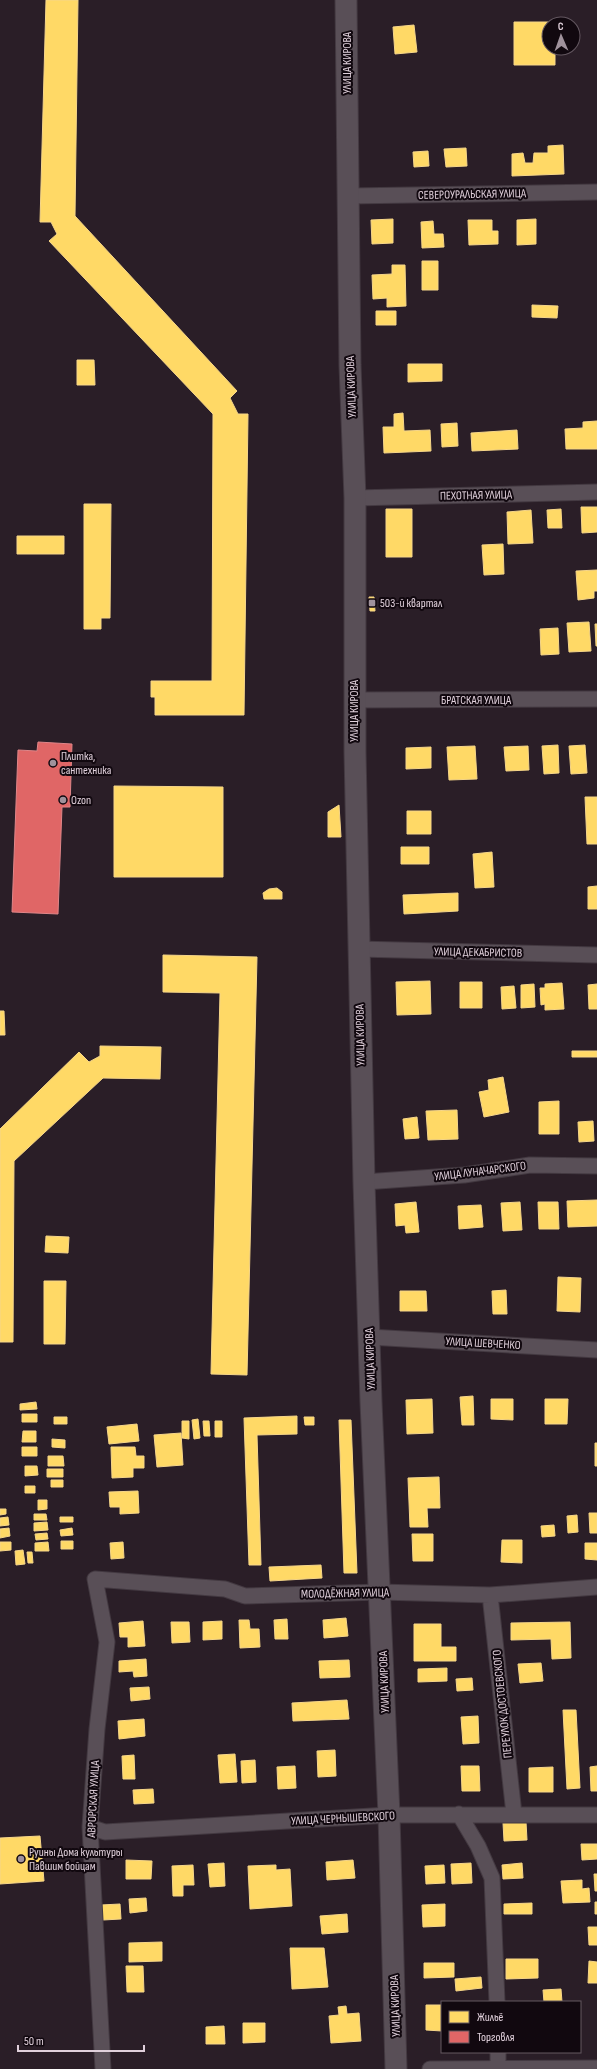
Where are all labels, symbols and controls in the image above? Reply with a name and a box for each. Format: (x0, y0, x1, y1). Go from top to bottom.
north arrow (541, 16, 581, 56)
text: С (558, 20, 564, 33)
street label: УЛИЦА КИРОВА (340, 31, 355, 94)
street label: СЕВЕРОУРАЛЬСКАЯ УЛИЦА (418, 186, 527, 203)
street label: УЛИЦА КИРОВА (343, 355, 360, 418)
street label: ПЕХОТНАЯ УЛИЦА (440, 487, 513, 504)
place label: 503-й квартал (380, 596, 443, 611)
marker: 503-й квартал (367, 598, 377, 608)
street label: УЛИЦА КИРОВА (347, 679, 362, 742)
street label: БРАТСКАЯ УЛИЦА (441, 693, 512, 708)
place label: Плитка, сантехника (61, 749, 112, 778)
marker: Плитка, сантехника (48, 758, 58, 768)
place label: Ozon (71, 793, 91, 808)
marker: Ozon (58, 795, 68, 805)
street label: УЛИЦА ДЕКАБРИСТОВ (434, 944, 522, 961)
street label: УЛИЦА КИРОВА (352, 1003, 369, 1066)
street label: УЛИЦА ЛУНАЧАРСКОГО (433, 1158, 527, 1185)
street label: УЛИЦА КИРОВА (362, 1327, 379, 1390)
street label: УЛИЦА ШЕВЧЕНКО (445, 1334, 521, 1353)
street label: МОЛОДЁЖНАЯ УЛИЦА (301, 1585, 390, 1602)
street label: ПЕРЕУЛОК ДОСТОЕВСКОГО (489, 1649, 516, 1759)
street label: УЛИЦА КИРОВА (376, 1650, 393, 1713)
street label: АВРОРСКАЯ УЛИЦА (84, 1759, 103, 1839)
street label: УЛИЦА ЧЕРНЫШЕВСКОГО (291, 1808, 395, 1829)
place label: Руины Дома культуры Павшим бойцам (29, 1845, 123, 1874)
marker: Руины Дома культуры Павшим бойцам (16, 1854, 26, 1864)
street label: УЛИЦА КИРОВА (387, 1974, 404, 2037)
legend (441, 2001, 581, 2053)
text: Жильё (477, 2010, 504, 2025)
scale bar (18, 2027, 144, 2053)
text: Торговля (477, 2030, 515, 2045)
text: 50 m (24, 2034, 44, 2049)

